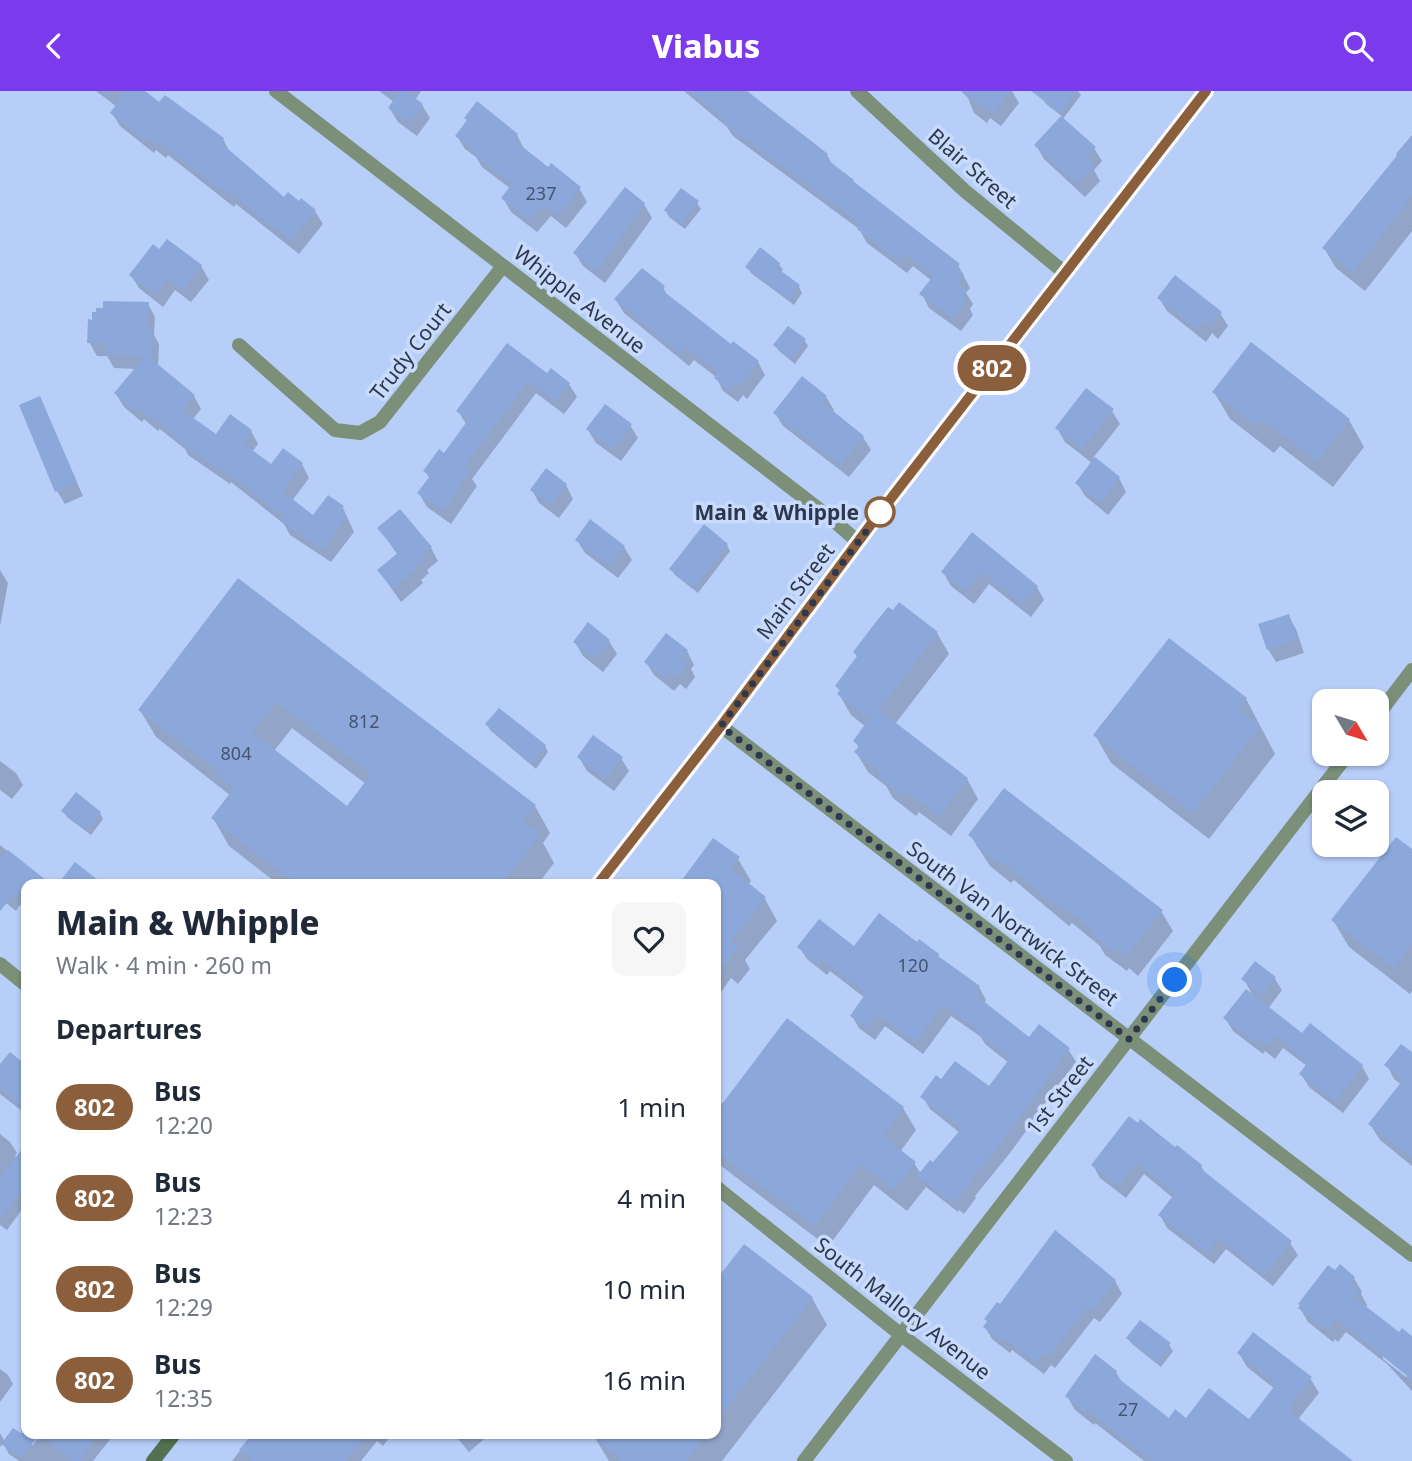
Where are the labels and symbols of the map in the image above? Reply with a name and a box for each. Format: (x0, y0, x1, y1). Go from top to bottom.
street label: Blair Street (923, 122, 1024, 215)
house number: 237 (526, 181, 556, 205)
street label: Whipple Avenue (508, 239, 652, 359)
street label: Trudy Court (363, 296, 457, 406)
line badge: 802 (952, 345, 1032, 391)
marker: Main & Whipple (865, 497, 895, 527)
place label: Main & Whipple (694, 498, 859, 526)
street label: Main Street (750, 537, 841, 645)
north arrow (1312, 689, 1390, 767)
house number: 812 (349, 709, 379, 733)
house number: 804 (221, 741, 251, 765)
street label: South Van Nortwick Street (902, 834, 1125, 1012)
house number: 120 (898, 953, 928, 977)
your location (1157, 962, 1192, 997)
street label: 1st Street (1019, 1049, 1099, 1141)
street label: South Mallory Avenue (809, 1230, 997, 1386)
house number: 27 (1118, 1397, 1138, 1421)

